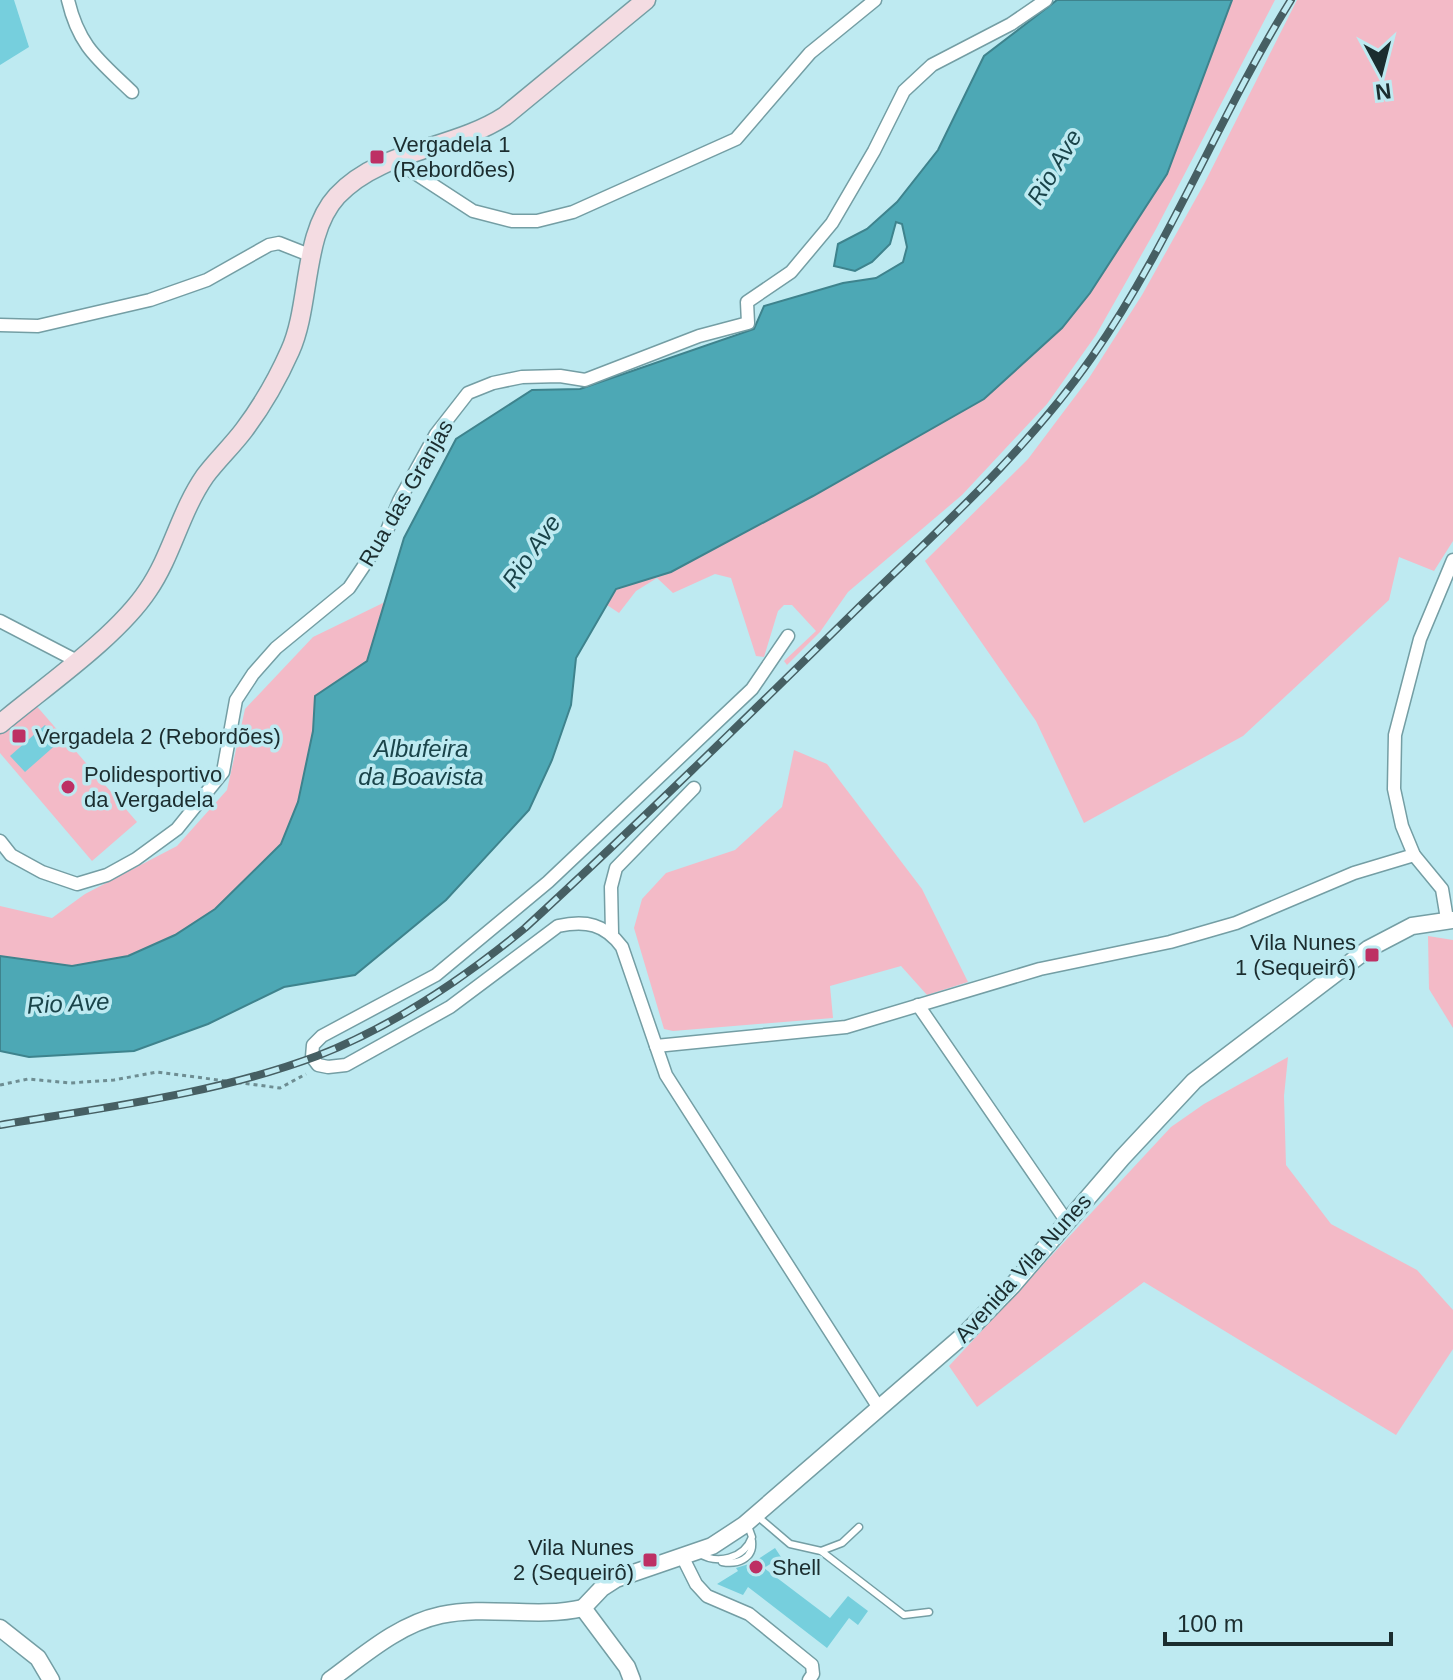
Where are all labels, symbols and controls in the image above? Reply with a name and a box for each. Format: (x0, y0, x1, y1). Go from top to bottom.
north arrow (1341, 32, 1421, 112)
text: N (1374, 78, 1393, 105)
water label: Rio Ave (1021, 125, 1087, 209)
place label: Vergadela 1 (Rebordões) (393, 132, 515, 182)
marker: Vergadela 1 (Rebordões) (368, 148, 386, 166)
street label: Rua das Granjas (354, 415, 458, 571)
water label: Rio Ave (496, 509, 566, 593)
place label: Vergadela 2 (Rebordões) (35, 724, 281, 749)
marker: Vergadela 2 (Rebordões) (10, 727, 28, 745)
water label: Albufeira da Boavista (358, 735, 484, 790)
place label: Polidesportivo da Vergadela (84, 762, 222, 812)
marker: Polidesportivo da Vergadela (59, 778, 77, 796)
place label: Vila Nunes 1 (Sequeirô) (1235, 930, 1356, 980)
marker: Vila Nunes 1 (Sequeirô) (1363, 946, 1381, 964)
water label: Rio Ave (26, 987, 110, 1019)
street label: Avenida Vila Nunes (950, 1189, 1096, 1347)
place label: Vila Nunes 2 (Sequeirô) (513, 1535, 634, 1585)
marker: Vila Nunes 2 (Sequeirô) (641, 1551, 659, 1569)
place label: Shell (772, 1555, 821, 1580)
marker: Shell (747, 1558, 765, 1576)
scale bar (1165, 1596, 1391, 1646)
text: 100 m (1177, 1610, 1244, 1637)

